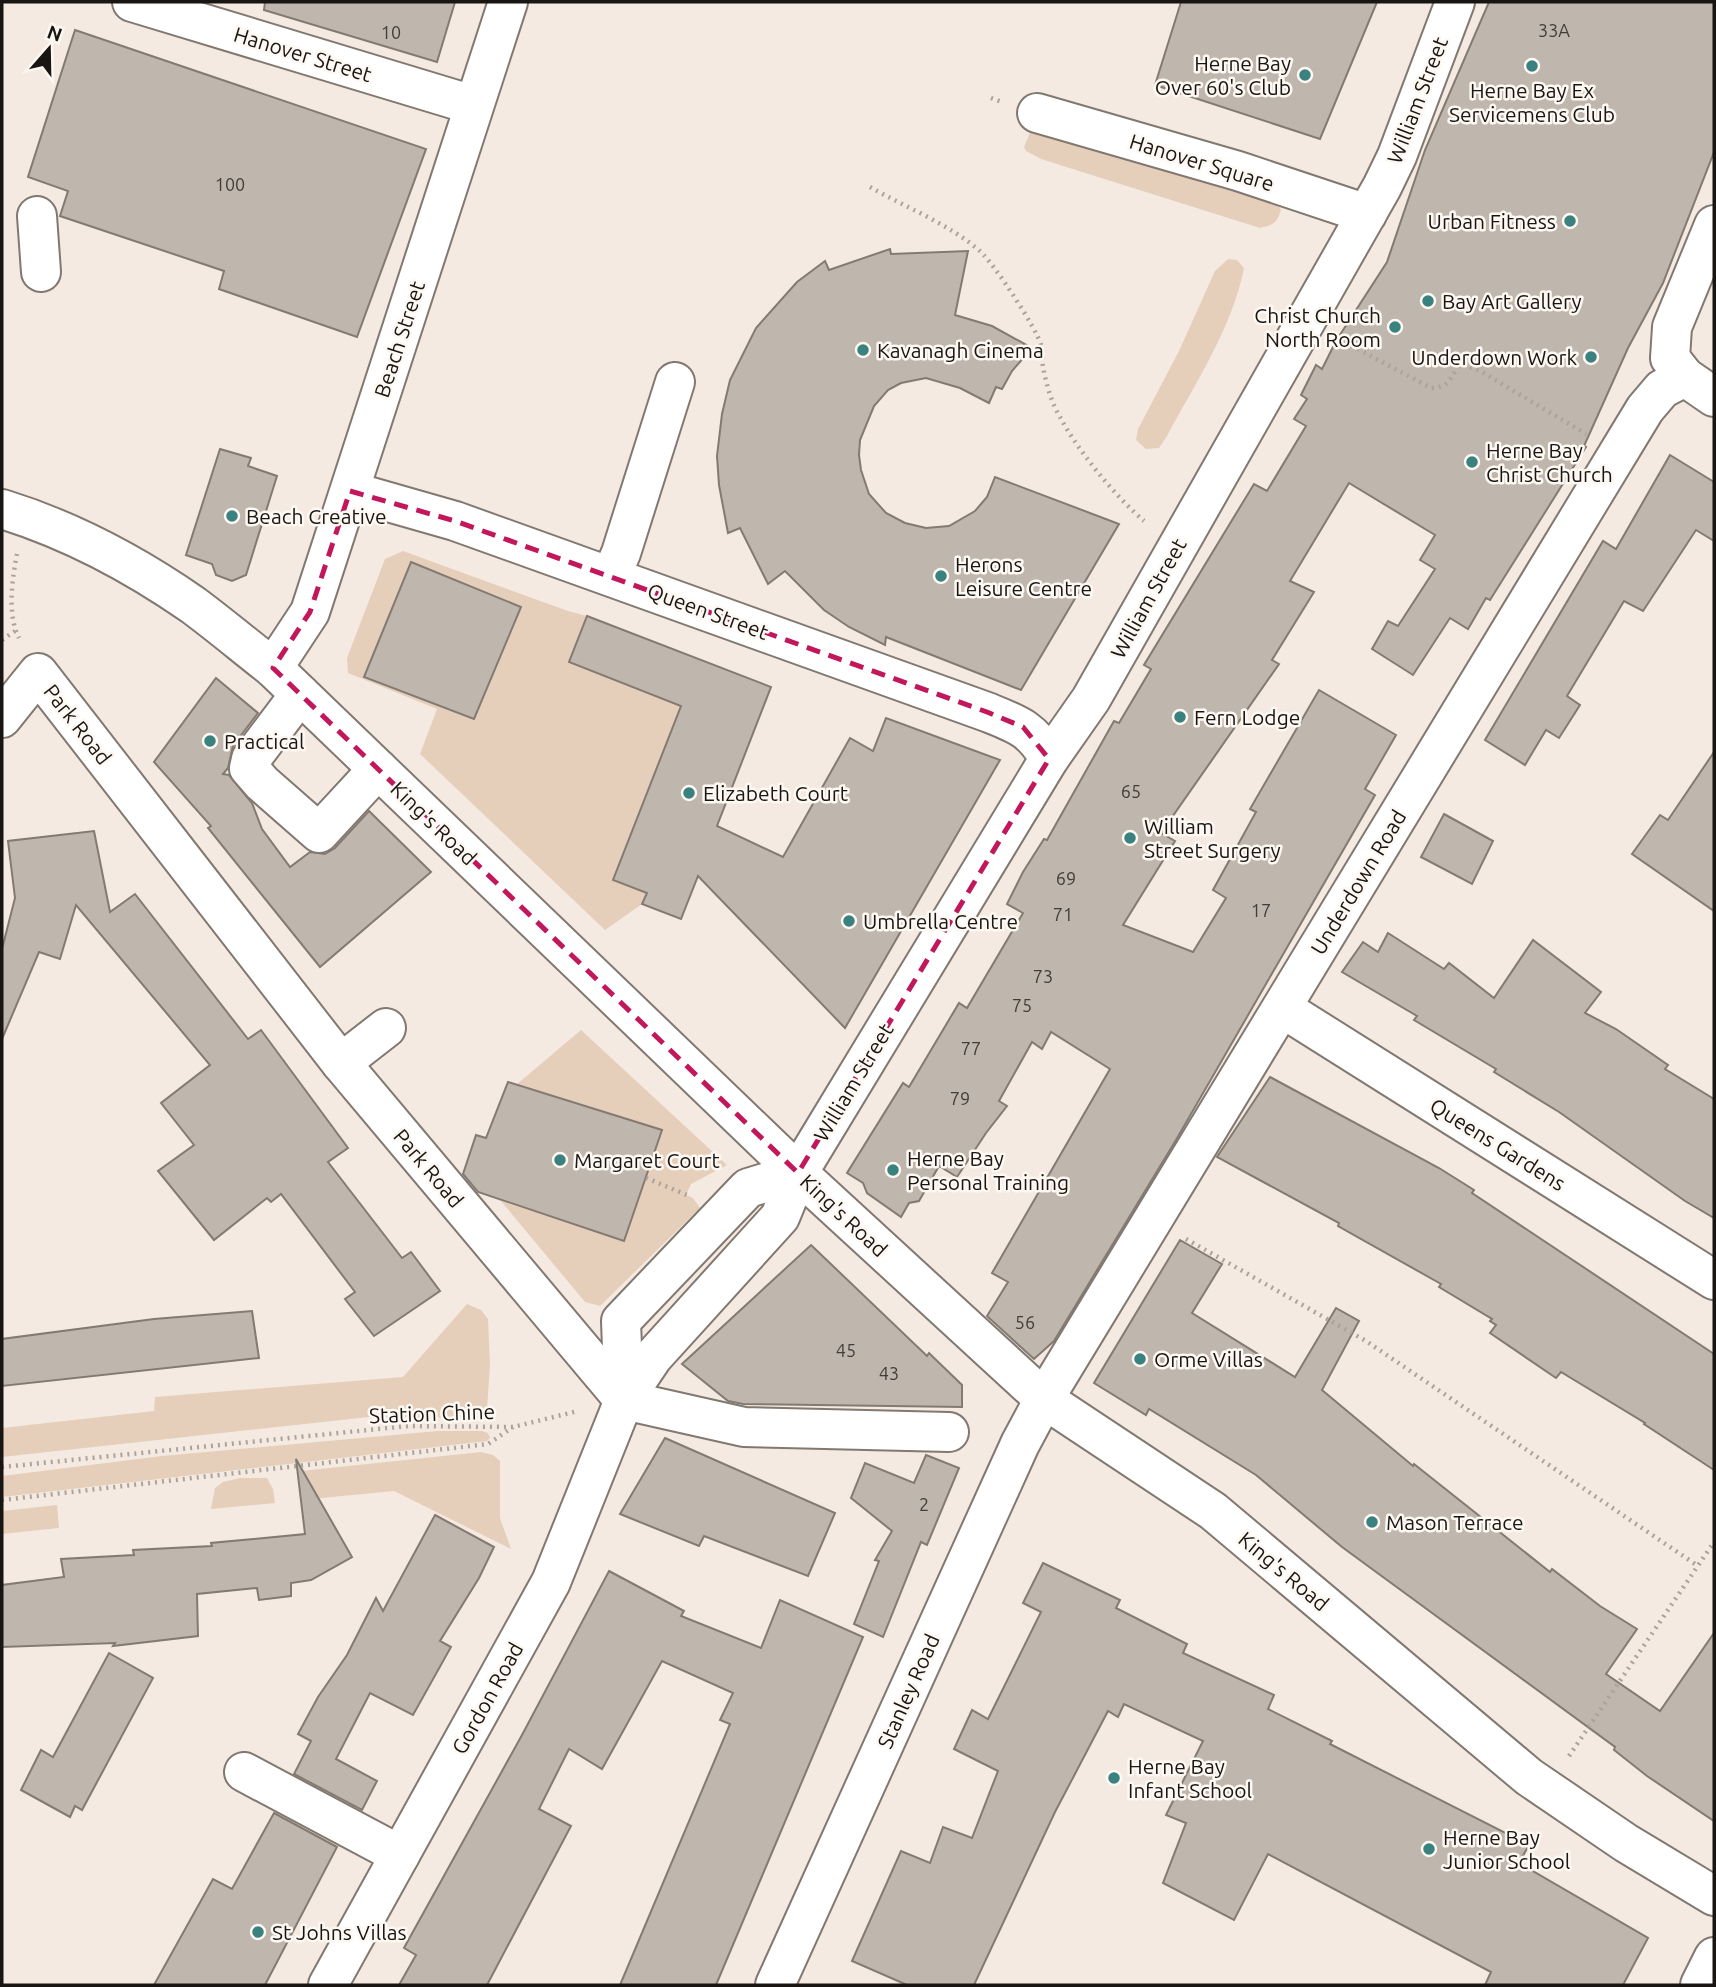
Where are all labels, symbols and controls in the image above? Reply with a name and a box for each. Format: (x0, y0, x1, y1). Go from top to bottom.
north arrow (14, 14, 84, 84)
text: N (44, 20, 65, 46)
house number: 33A (1538, 20, 1570, 40)
street label: Hanover Street (231, 22, 375, 86)
house number: 10 (381, 22, 401, 42)
street label: William Street (1382, 33, 1452, 167)
place label: Herne Bay Over 60's Club (1155, 51, 1291, 99)
marker: Herne Bay Ex Servicemens Club (1524, 58, 1540, 74)
marker: Herne Bay Over 60's Club (1297, 67, 1313, 83)
place label: Herne Bay Ex Servicemens Club (1449, 78, 1615, 126)
street label: Hanover Square (1127, 129, 1277, 195)
house number: 100 (215, 174, 245, 194)
place label: Urban Fitness (1428, 209, 1556, 233)
marker: Urban Fitness (1562, 213, 1578, 229)
street label: Beach Street (369, 278, 429, 400)
place label: Bay Art Gallery (1442, 289, 1582, 313)
marker: Bay Art Gallery (1420, 293, 1436, 309)
place label: Christ Church North Room (1254, 303, 1381, 351)
marker: Christ Church North Room (1387, 319, 1403, 335)
place label: Kavanagh Cinema (877, 338, 1044, 362)
marker: Kavanagh Cinema (855, 342, 871, 358)
place label: Underdown Work (1411, 345, 1577, 369)
marker: Underdown Work (1583, 349, 1599, 365)
place label: Herne Bay Christ Church (1486, 438, 1613, 486)
marker: Herne Bay Christ Church (1464, 454, 1480, 470)
place label: Beach Creative (246, 504, 387, 528)
marker: Beach Creative (224, 508, 240, 524)
street label: William Street (1105, 534, 1191, 662)
place label: Herons Leisure Centre (955, 552, 1092, 600)
marker: Herons Leisure Centre (933, 568, 949, 584)
street label: Queen Street (644, 578, 772, 644)
street label: Park Road (39, 679, 117, 769)
place label: Fern Lodge (1194, 705, 1300, 729)
marker: Fern Lodge (1172, 709, 1188, 725)
place label: Practical (224, 729, 304, 753)
marker: Practical (202, 733, 218, 749)
street label: King's Road (386, 776, 482, 870)
place label: Elizabeth Court (703, 781, 848, 805)
house number: 65 (1121, 781, 1141, 801)
marker: Elizabeth Court (681, 785, 697, 801)
street label: Underdown Road (1305, 805, 1411, 959)
place label: William Street Surgery (1144, 814, 1281, 862)
marker: William Street Surgery (1122, 830, 1138, 846)
house number: 69 (1056, 868, 1076, 888)
house number: 17 (1251, 900, 1271, 920)
house number: 71 (1053, 904, 1073, 924)
place label: Umbrella Centre (863, 909, 1018, 933)
marker: Umbrella Centre (841, 913, 857, 929)
house number: 73 (1033, 966, 1053, 986)
house number: 75 (1012, 995, 1032, 1015)
street label: William Street (808, 1019, 898, 1145)
house number: 77 (961, 1038, 981, 1058)
house number: 79 (950, 1088, 970, 1108)
street label: Queens Gardens (1426, 1093, 1570, 1195)
street label: Park Road (389, 1124, 469, 1212)
place label: Herne Bay Personal Training (907, 1146, 1069, 1194)
place label: Margaret Court (574, 1148, 720, 1172)
marker: Margaret Court (552, 1152, 568, 1168)
marker: Herne Bay Personal Training (885, 1162, 901, 1178)
street label: King's Road (796, 1169, 892, 1261)
house number: 56 (1015, 1312, 1035, 1332)
house number: 45 (836, 1340, 856, 1360)
place label: Orme Villas (1154, 1347, 1263, 1371)
marker: Orme Villas (1132, 1351, 1148, 1367)
house number: 43 (879, 1363, 899, 1383)
street label: Station Chine (369, 1399, 495, 1427)
house number: 2 (919, 1494, 929, 1514)
place label: Mason Terrace (1386, 1510, 1524, 1534)
marker: Mason Terrace (1364, 1514, 1380, 1530)
street label: King's Road (1234, 1527, 1334, 1615)
street label: Stanley Road (872, 1630, 944, 1752)
street label: Gordon Road (446, 1638, 528, 1758)
place label: Herne Bay Infant School (1128, 1754, 1252, 1802)
marker: Herne Bay Infant School (1106, 1770, 1122, 1786)
place label: Herne Bay Junior School (1443, 1825, 1570, 1873)
marker: Herne Bay Junior School (1421, 1841, 1437, 1857)
place label: St Johns Villas (272, 1920, 407, 1944)
marker: St Johns Villas (250, 1924, 266, 1940)

